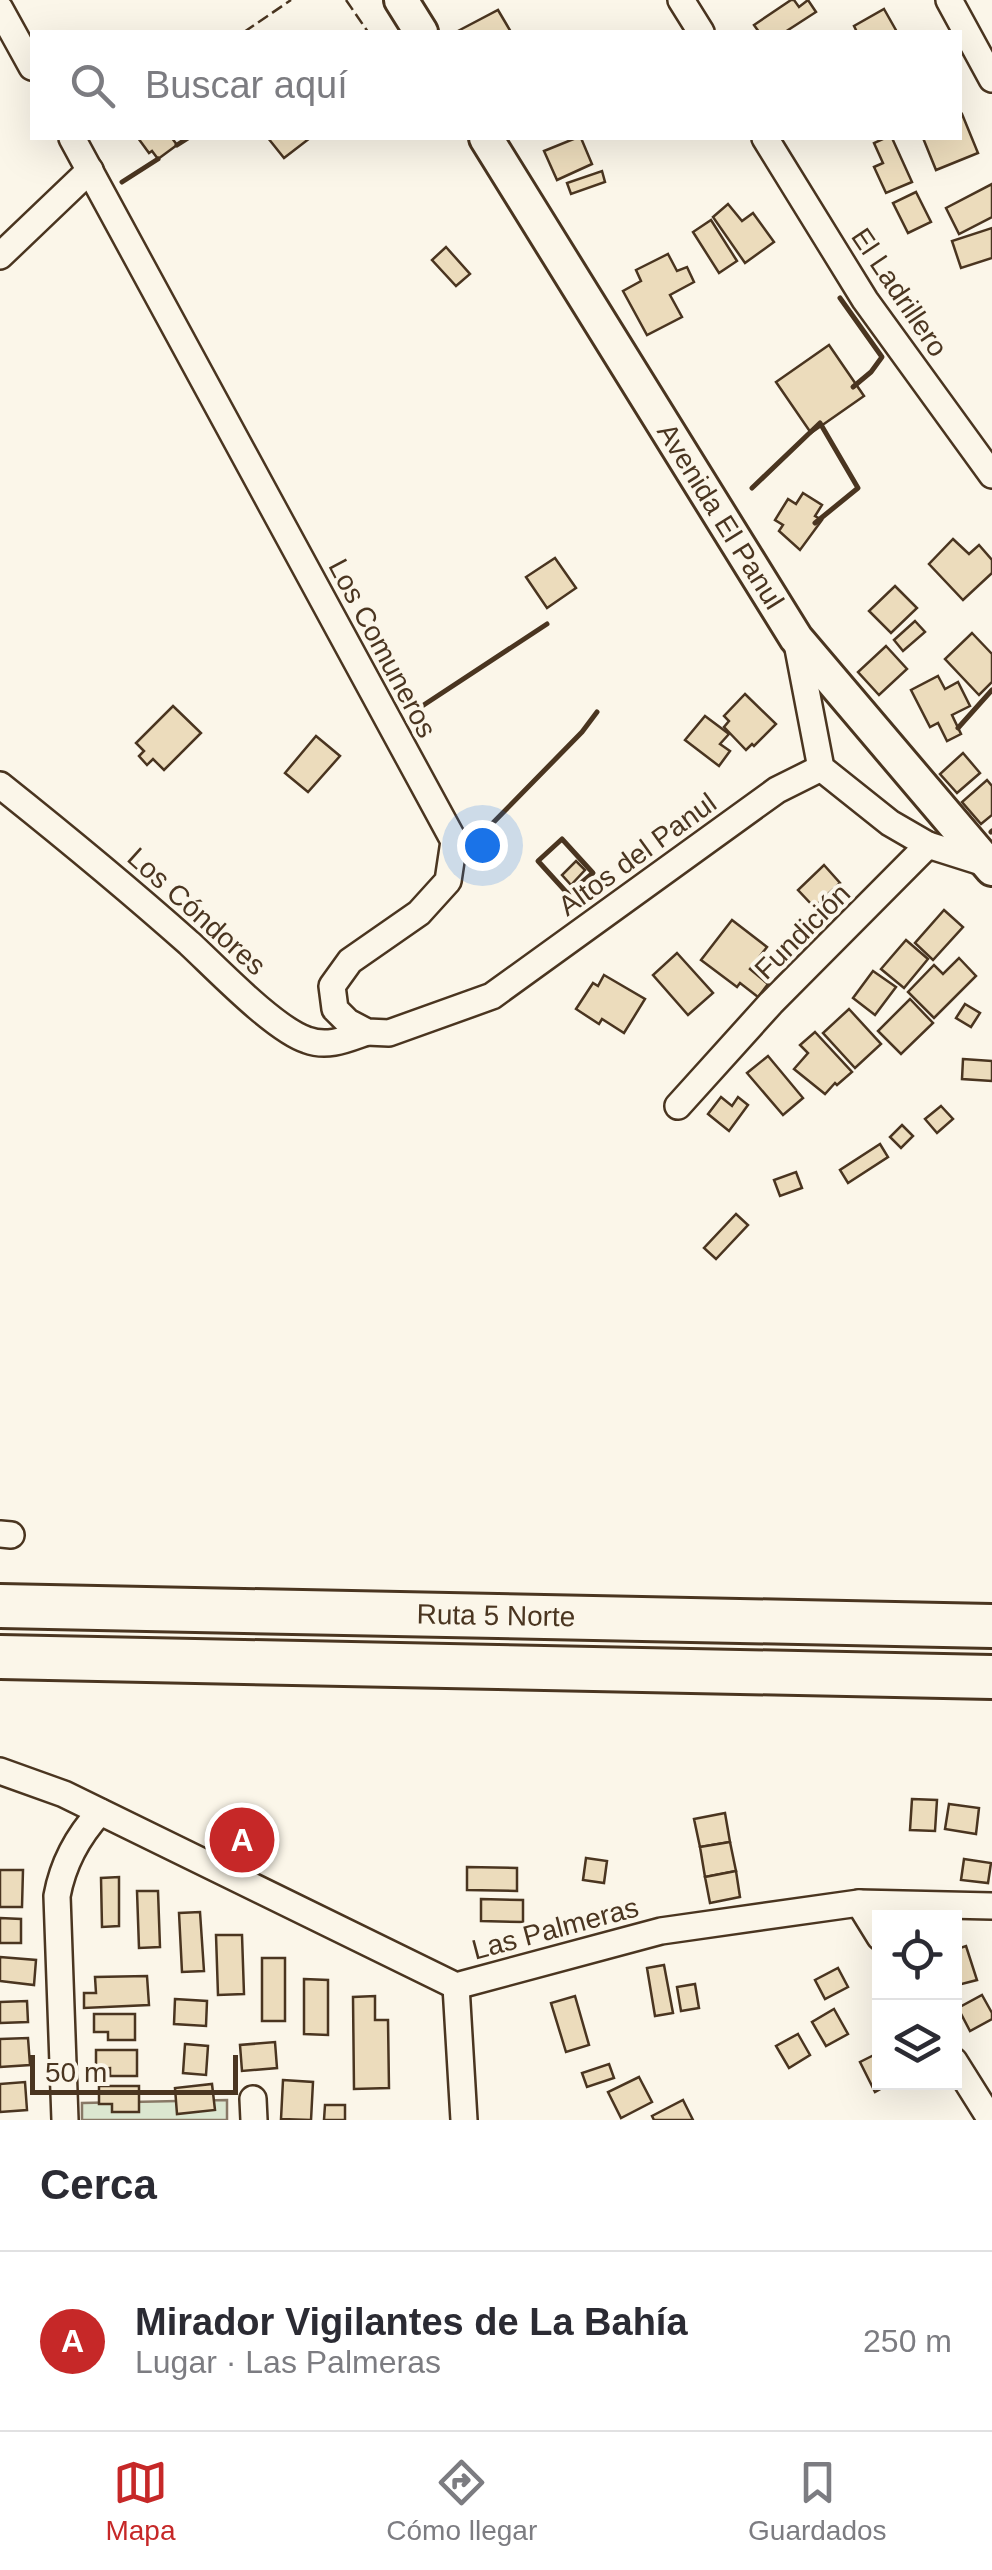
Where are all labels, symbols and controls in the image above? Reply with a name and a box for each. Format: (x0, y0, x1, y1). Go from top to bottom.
search box (30, 30, 962, 140)
icon: search (65, 58, 120, 113)
text: Buscar aquí (145, 64, 348, 106)
street label: El Ladrillero (845, 222, 954, 362)
street label: Avenida El Panul (651, 418, 790, 615)
street label: Los Comuneros (322, 554, 443, 743)
street label: Altos del Panul (553, 787, 722, 922)
your location (457, 820, 508, 871)
street label: Los Cóndores (122, 842, 272, 981)
street label: Fundición (748, 877, 856, 985)
street label: Ruta 5 Norte (416, 1599, 576, 1632)
pin: A (210, 1802, 274, 1878)
street label: Las Palmeras (468, 1891, 642, 1966)
map controls (872, 1910, 962, 2090)
button: locate (872, 1910, 962, 2000)
button: layers (872, 2000, 962, 2090)
scale bar (30, 2050, 238, 2094)
text: 50 m (45, 2057, 107, 2088)
text: Cerca (40, 2161, 157, 2208)
text: Mirador Vigilantes de La Bahía (135, 2301, 688, 2343)
text: A (61, 2323, 84, 2359)
text: 250 m (863, 2323, 952, 2359)
text: Lugar · Las Palmeras (135, 2344, 441, 2380)
tab: Mapa (105, 2455, 175, 2547)
tab: Cómo llegar (386, 2455, 537, 2547)
tab: Guardados (748, 2455, 887, 2547)

